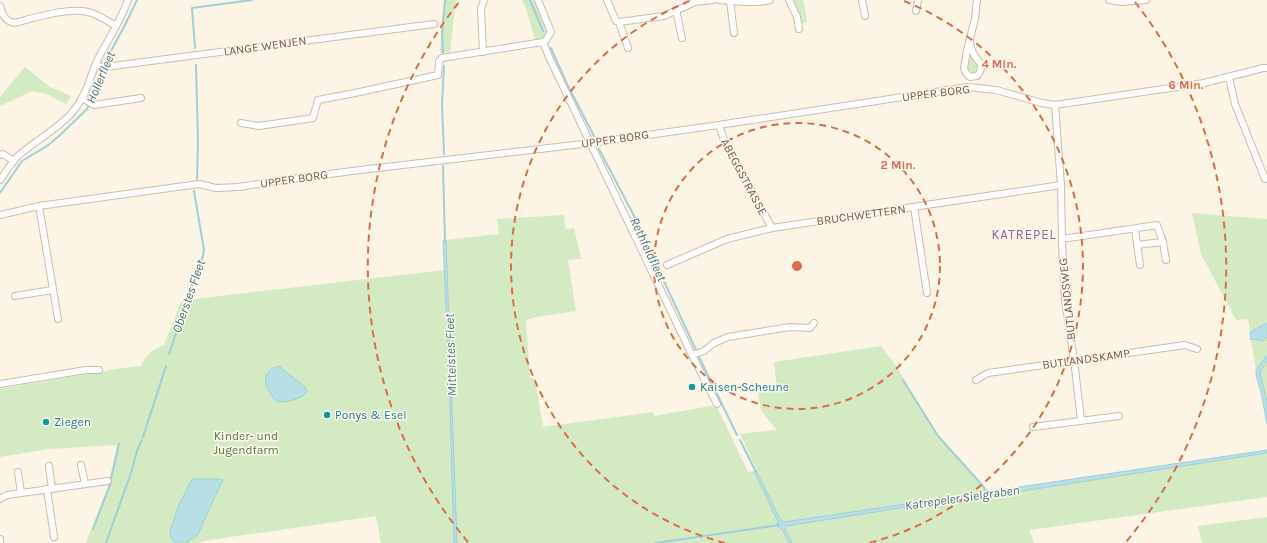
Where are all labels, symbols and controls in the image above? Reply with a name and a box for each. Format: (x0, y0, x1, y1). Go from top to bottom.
street label: LANGE WENJEN (223, 33, 307, 59)
water label: Hollerfleet (83, 48, 118, 105)
text: 4 Min. (982, 57, 1017, 71)
text: 6 Min. (1169, 78, 1204, 92)
street label: UPPER BORG (901, 82, 971, 104)
street label: UPPER BORG (580, 127, 650, 151)
street label: ABEGGSTRASSE (718, 136, 770, 218)
text: 2 Min. (881, 158, 916, 172)
street label: UPPER BORG (259, 167, 329, 191)
street label: BRUCHWETTERN (816, 202, 906, 228)
water label: Rethfeldfleet (627, 215, 670, 284)
district label: KATREPEL (991, 227, 1057, 242)
water label: Oberstes Fleet (169, 257, 208, 335)
street label: BUTLANDSWEG (1056, 257, 1078, 341)
centre of rings (790, 259, 804, 273)
water label: Mittelstes Fleet (442, 313, 459, 397)
street label: BUTLANDSKAMP (1041, 346, 1131, 372)
place label: Kaisen-Scheune (700, 380, 789, 394)
marker: Kaisen-Scheune (687, 382, 697, 392)
place label: Ponys & Esel (335, 408, 407, 422)
marker: Ponys & Esel (322, 410, 332, 420)
place label: Ziegen (54, 415, 91, 429)
marker: Ziegen (41, 417, 51, 427)
park label: Kinder- und Jugendfarm (213, 429, 279, 457)
water label: Katrepeler Sielgraben (904, 482, 1020, 513)

